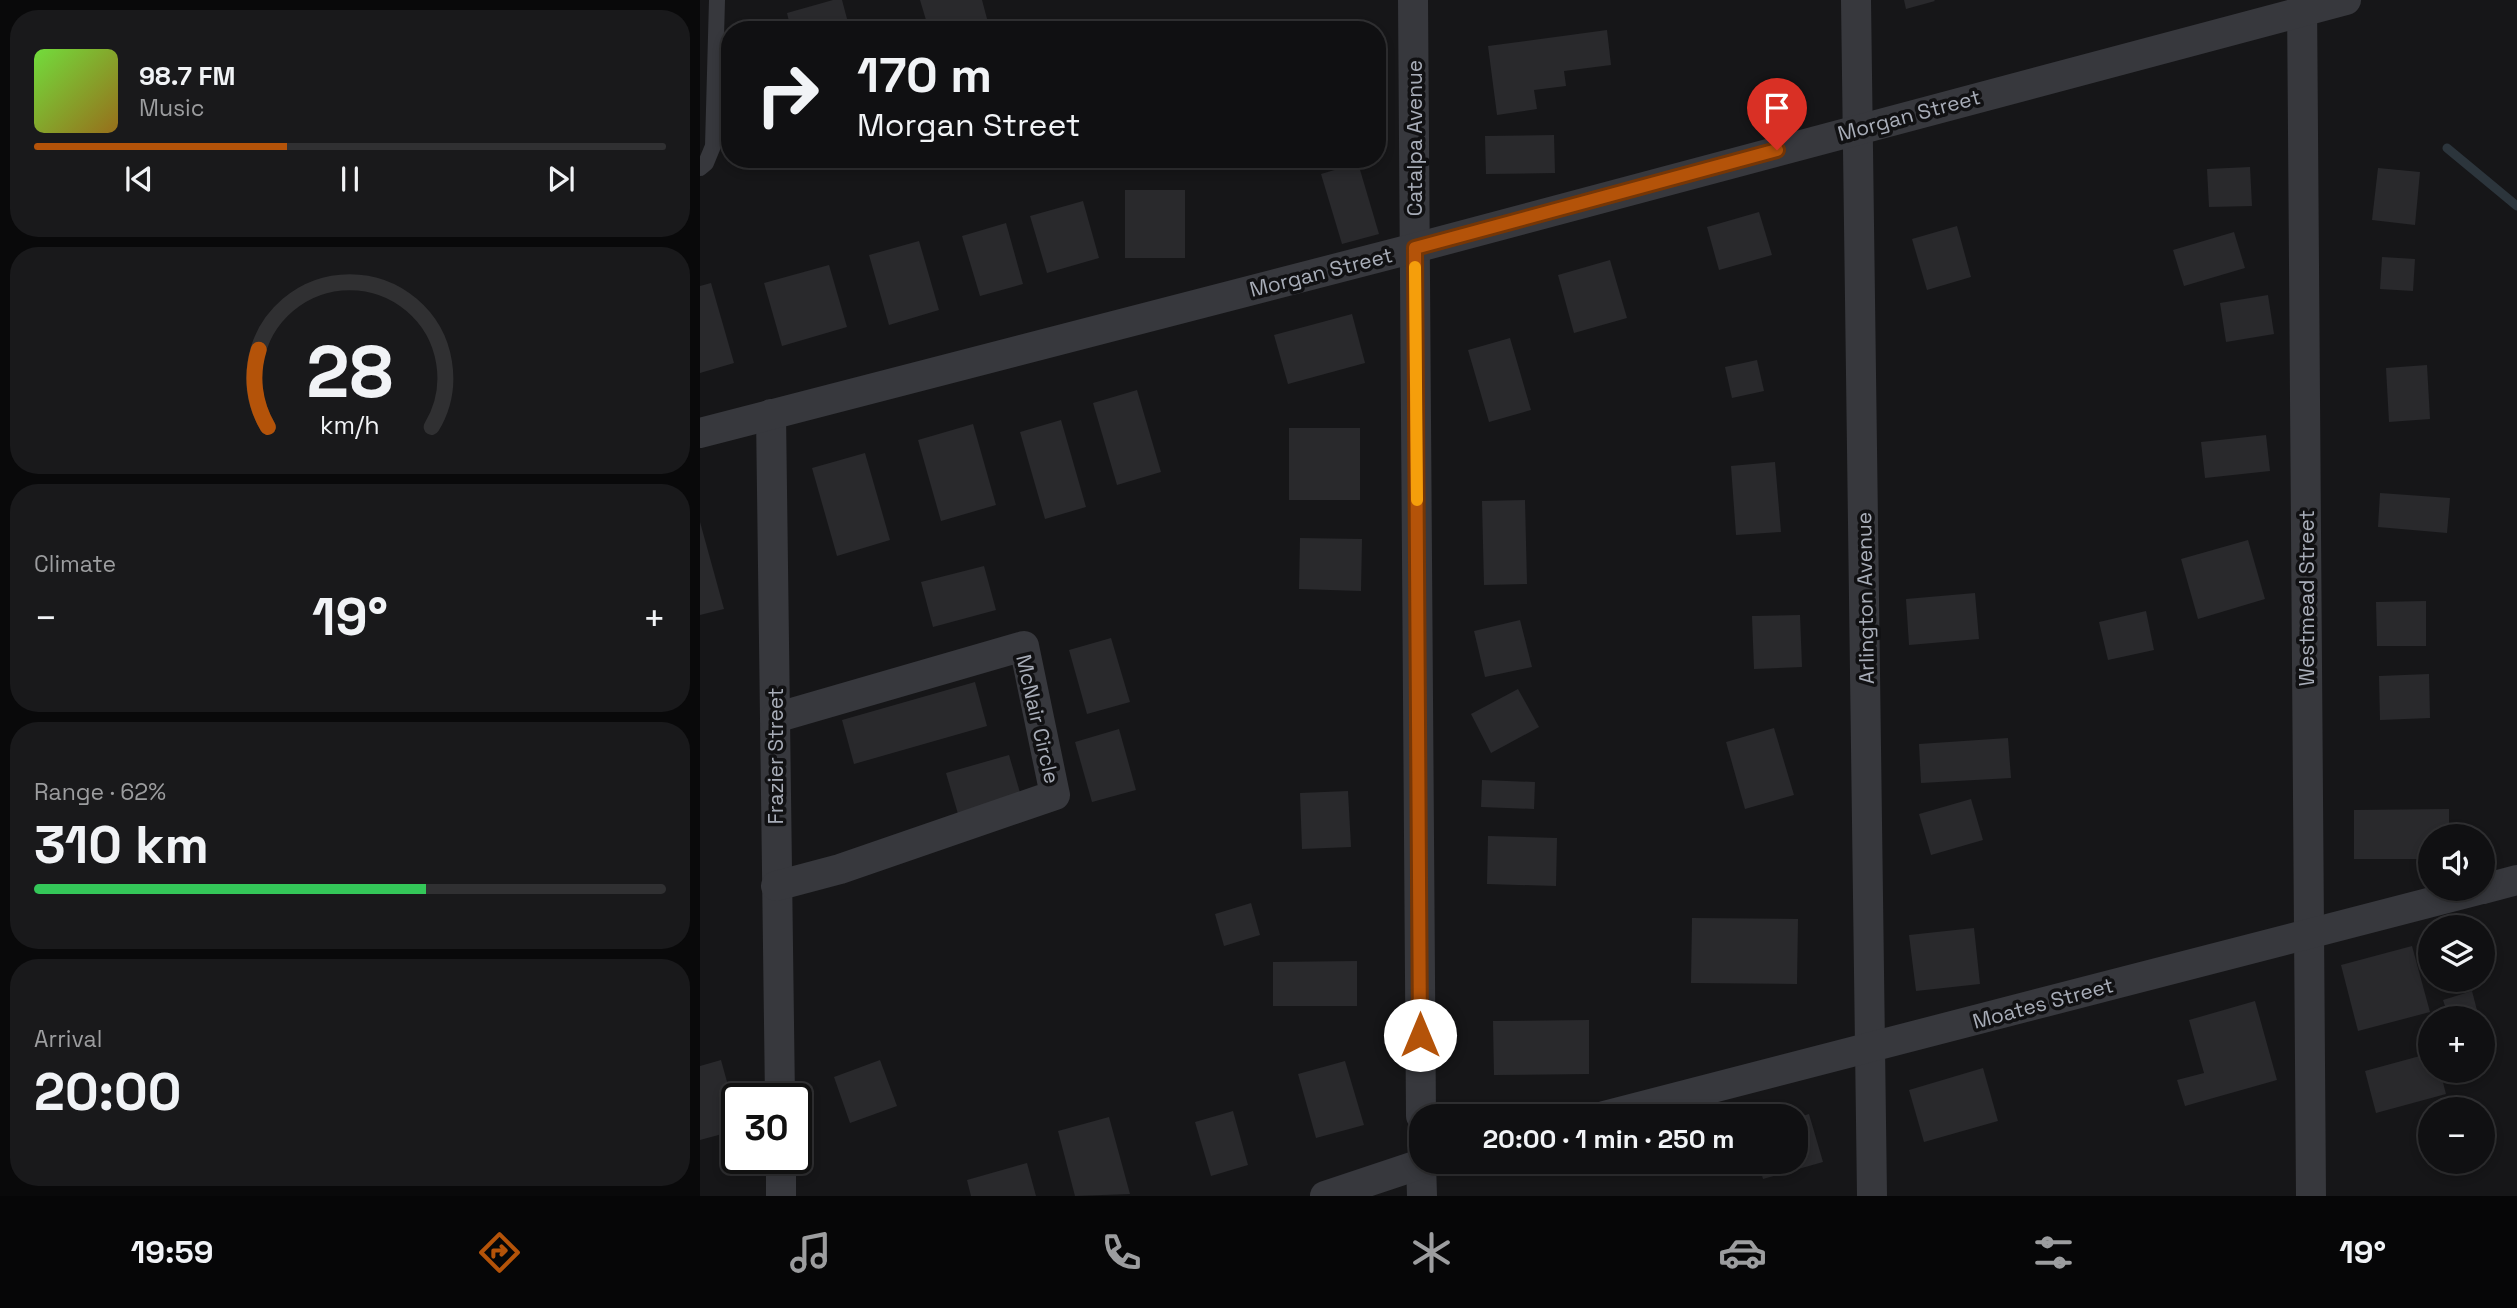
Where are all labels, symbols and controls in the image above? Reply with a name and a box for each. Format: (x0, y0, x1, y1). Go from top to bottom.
text: 170 m (857, 44, 992, 106)
icon: right (742, 49, 833, 140)
text: 98.7 FM (139, 59, 235, 93)
street label: Catalpa Avenue (1401, 60, 1428, 216)
pin (1747, 78, 1807, 150)
street label: Morgan Street (1835, 83, 1983, 147)
icon: arrive (1758, 89, 1796, 127)
text: Music (139, 93, 204, 123)
text: Morgan Street (857, 105, 1081, 145)
icon: previous (120, 160, 158, 198)
icon: pause (331, 160, 369, 198)
icon: next (542, 160, 580, 198)
street label: Morgan Street (1247, 241, 1395, 303)
text: 28 (307, 325, 393, 418)
text: km/h (320, 409, 380, 441)
street label: Westmead Street (2293, 510, 2320, 686)
street label: Arlington Avenue (1850, 512, 1880, 684)
text: Climate (34, 549, 116, 579)
text: 19° (312, 584, 388, 650)
text: − (34, 594, 58, 642)
text: + (642, 594, 666, 642)
street label: McNair Circle (1010, 652, 1066, 786)
street label: Frazier Street (762, 688, 789, 824)
text: Range · 62% (34, 777, 166, 807)
text: 310 km (34, 812, 209, 878)
map controls (2418, 824, 2495, 1174)
button: sound (2418, 824, 2495, 901)
button: layers (2418, 915, 2495, 992)
street label: Moates Street (1970, 971, 2116, 1035)
position arrow (1383, 998, 1457, 1072)
button: + (2418, 1006, 2495, 1083)
text: Arrival (34, 1024, 102, 1054)
text: 20:00 (34, 1059, 181, 1125)
speed limit sign: 30 (721, 1083, 812, 1174)
button: − (2418, 1097, 2495, 1174)
text: 20:00 · 1 min · 250 m (1483, 1122, 1734, 1156)
icon: directions (475, 1228, 524, 1277)
icon: music (786, 1228, 835, 1277)
icon: phone (1097, 1228, 1146, 1277)
icon: climate (1407, 1228, 1456, 1277)
icon: car (1718, 1228, 1767, 1277)
icon: filters (2029, 1228, 2078, 1277)
text: 19:59 (131, 1232, 214, 1272)
text: 19° (2339, 1232, 2386, 1272)

